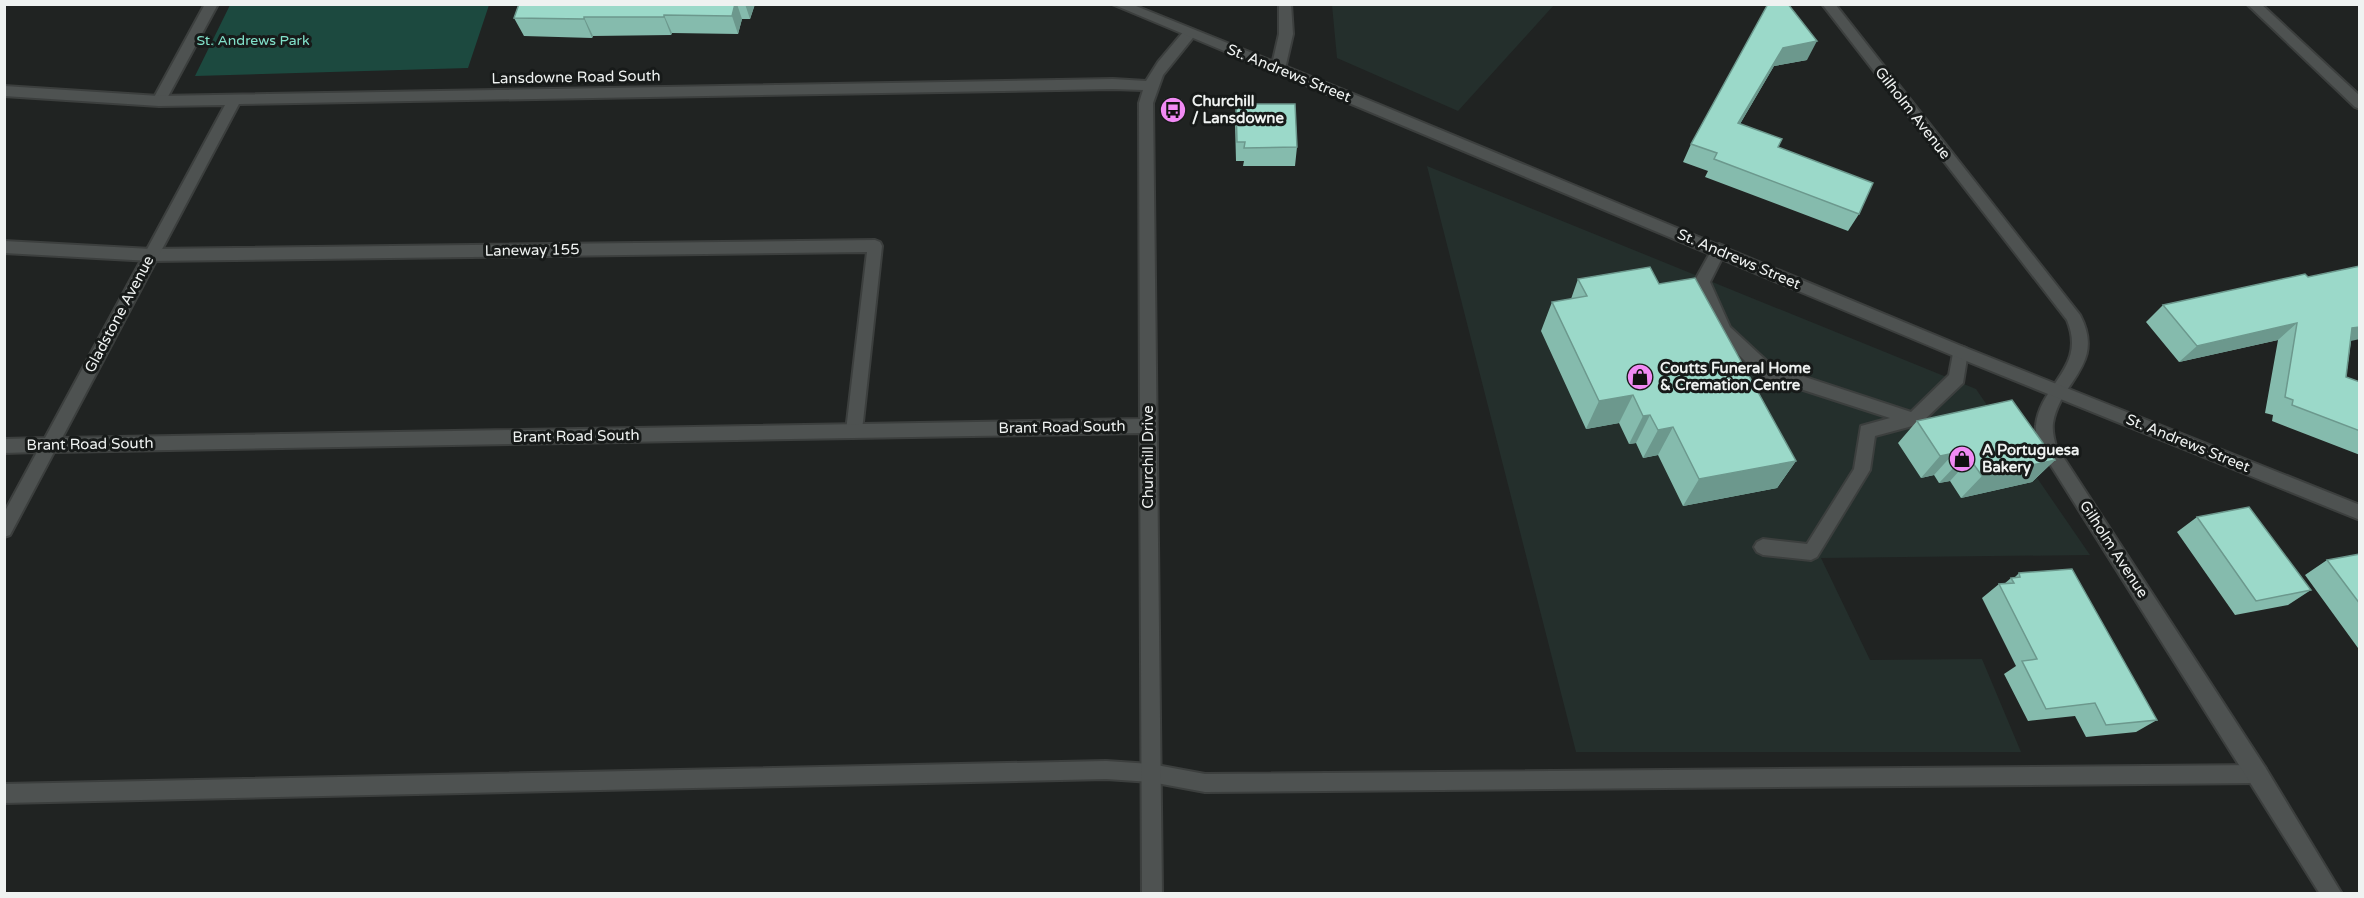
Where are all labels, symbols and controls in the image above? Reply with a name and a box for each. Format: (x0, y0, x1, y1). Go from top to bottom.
park label: St. Andrews Park (196, 32, 310, 49)
street label: St. Andrews Street (1224, 40, 1354, 106)
street label: Gilholm Avenue (1871, 63, 1955, 163)
street label: Lansdowne Road South (491, 67, 661, 87)
place label: Churchill / Lansdowne (1192, 92, 1284, 127)
bus stop icon: Churchill / Lansdowne (1158, 95, 1188, 125)
street label: St. Andrews Street (1675, 225, 1803, 293)
street label: Laneway 155 (484, 240, 580, 260)
street label: Gladstone Avenue (81, 252, 157, 376)
place label: Coutts Funeral Home & Cremation Centre (1660, 359, 1811, 394)
shop icon: Coutts Funeral Home & Cremation Centre (1625, 362, 1655, 392)
street label: Churchill Drive (1139, 405, 1157, 509)
street label: St. Andrews Street (2123, 410, 2253, 476)
street label: Brant Road South (998, 417, 1126, 437)
street label: Brant Road South (512, 426, 640, 446)
street label: Brant Road South (26, 434, 154, 454)
place label: A Portuguesa Bakery (1982, 441, 2079, 477)
shop icon: A Portuguesa Bakery (1947, 444, 1977, 474)
street label: Gilholm Avenue (2076, 497, 2152, 601)

